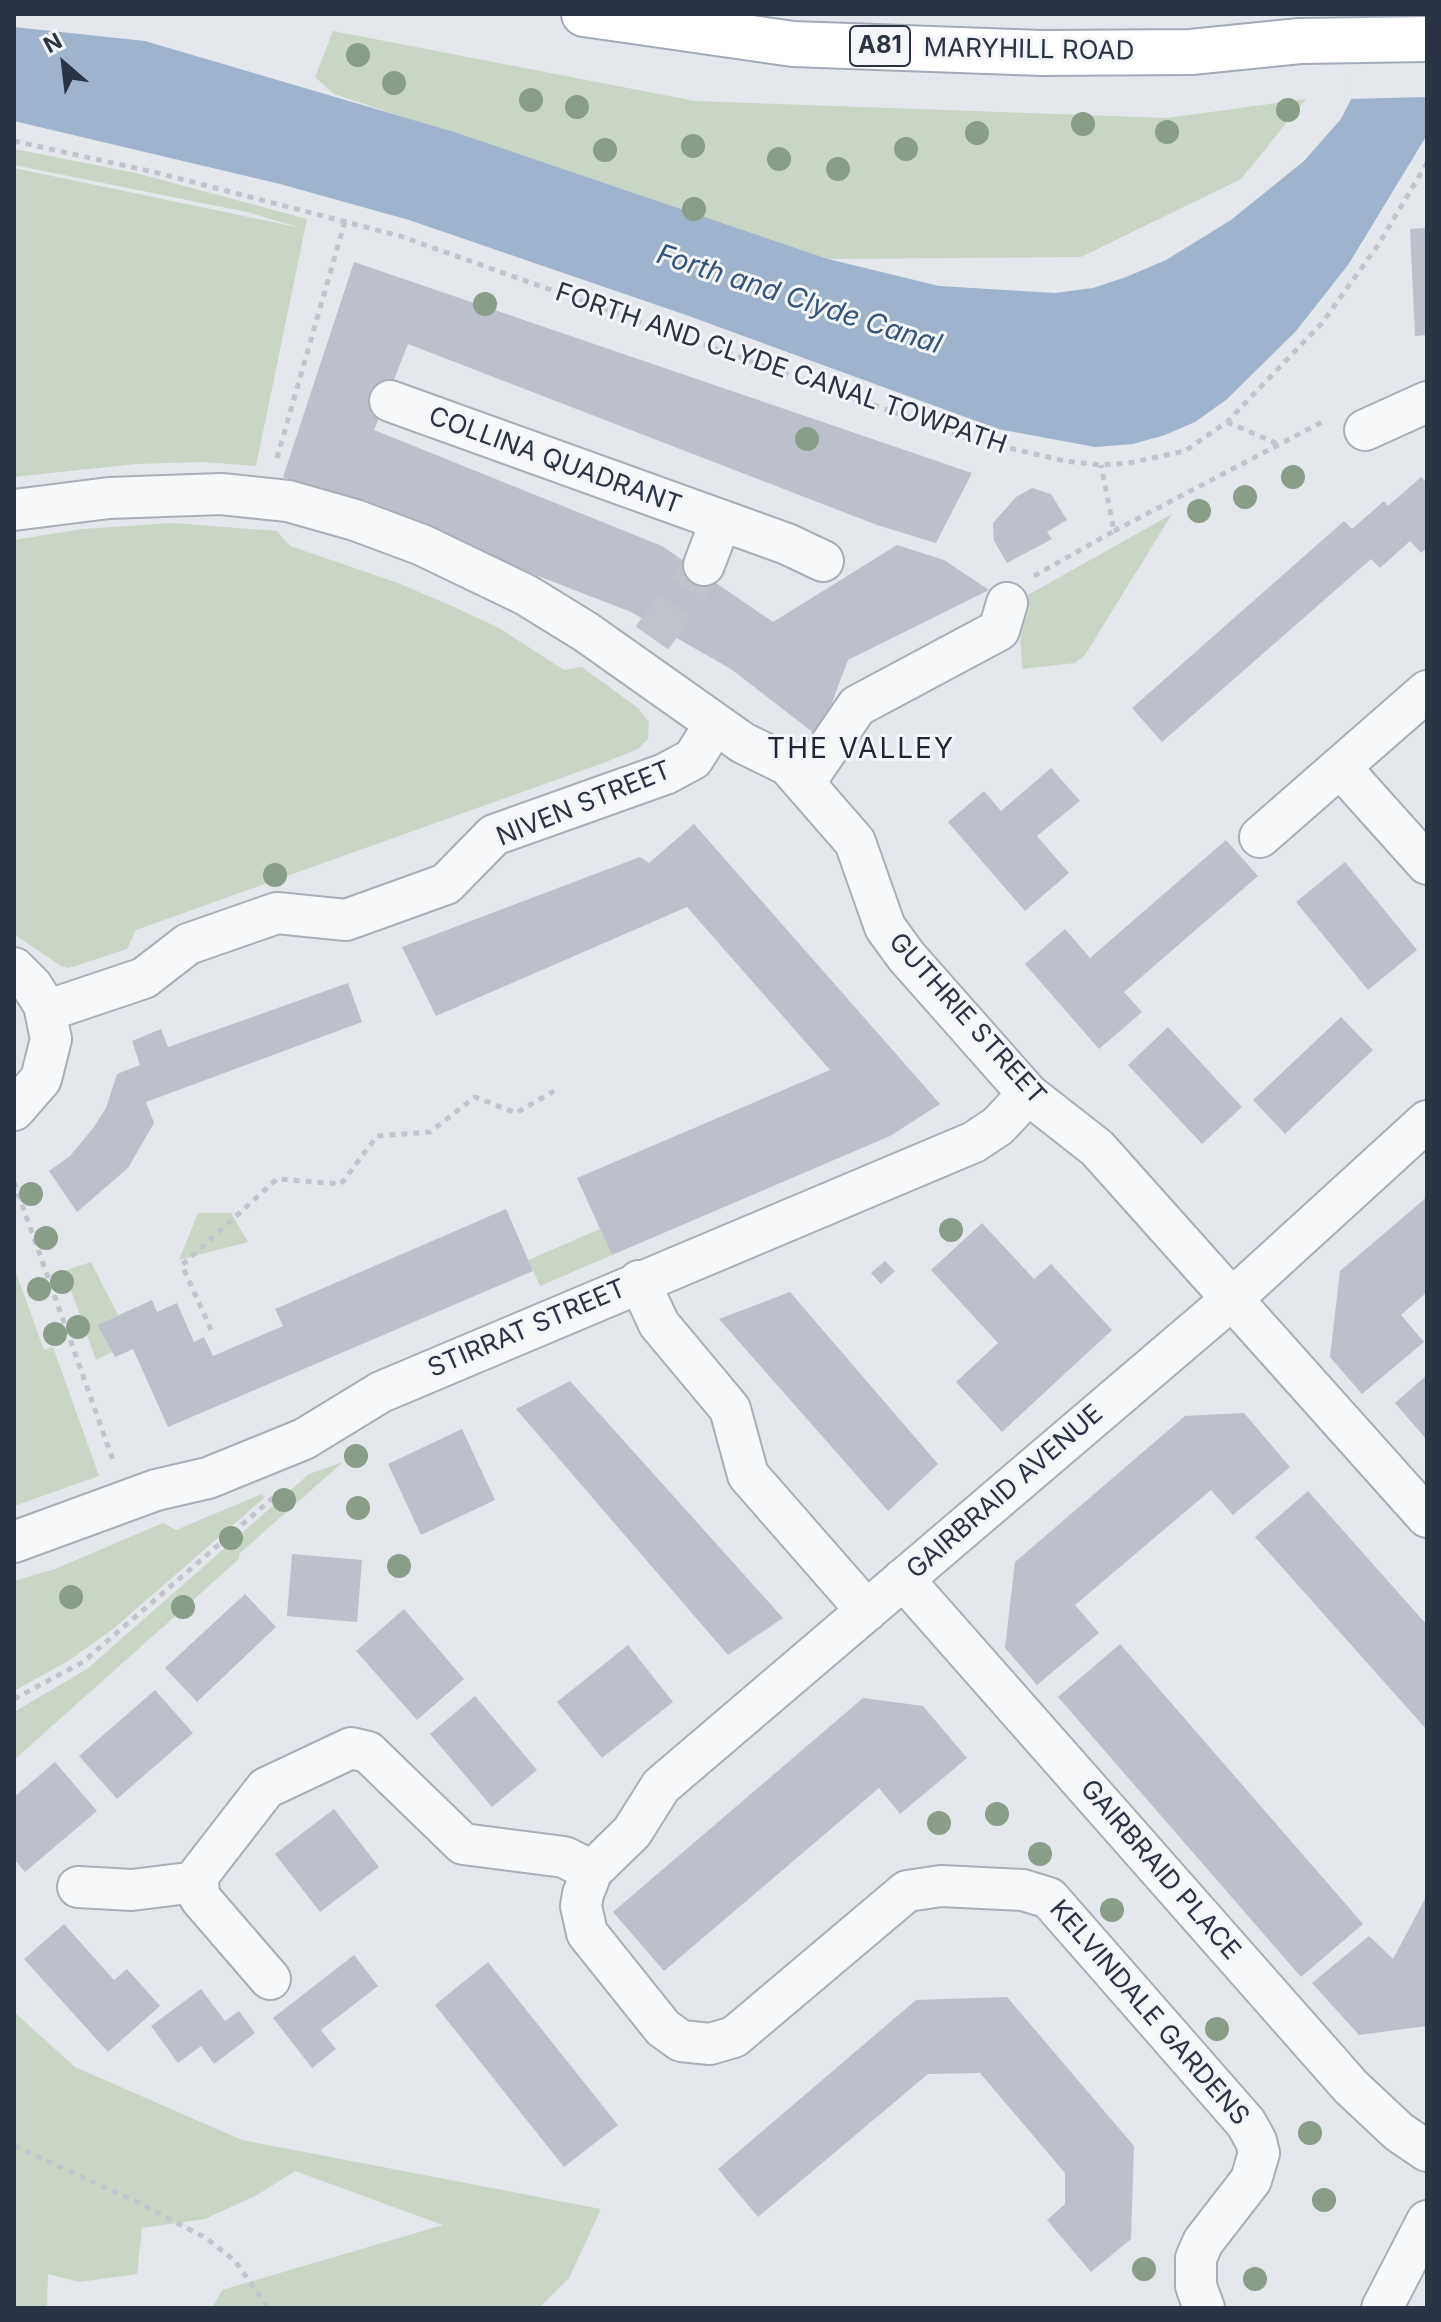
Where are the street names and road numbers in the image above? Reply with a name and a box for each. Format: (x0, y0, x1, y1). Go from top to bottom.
road number: A81 (850, 26, 910, 66)
street label: MARYHILL ROAD (923, 33, 1135, 67)
street label: FORTH AND CLYDE CANAL TOWPATH (551, 277, 1011, 461)
street label: COLLINA QUADRANT (424, 401, 686, 521)
street label: NIVEN STREET (492, 755, 676, 853)
street label: GUTHRIE STREET (882, 927, 1052, 1111)
street label: STIRRAT STREET (423, 1273, 631, 1385)
street label: GAIRBRAID AVENUE (901, 1398, 1109, 1586)
street label: GAIRBRAID PLACE (1073, 1774, 1247, 1966)
street label: KELVINDALE GARDENS (1043, 1894, 1255, 2132)

